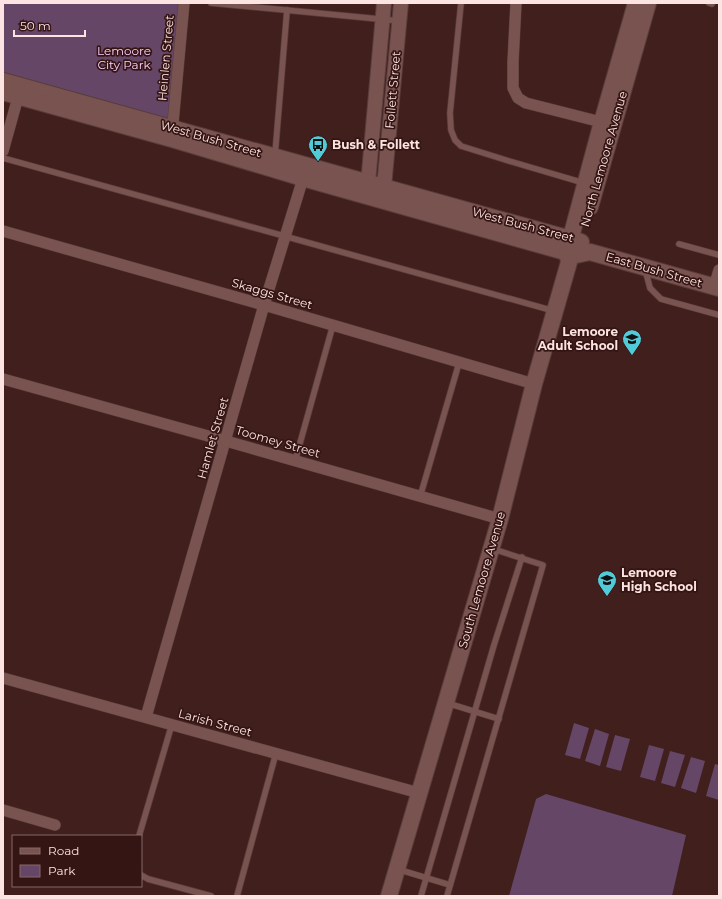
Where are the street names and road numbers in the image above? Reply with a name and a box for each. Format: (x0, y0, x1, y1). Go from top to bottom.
street label: Heinlen Street (154, 14, 177, 102)
street label: Follett Street (382, 51, 403, 129)
street label: North Lemoore Avenue (577, 89, 630, 229)
street label: West Bush Street (159, 117, 263, 160)
street label: West Bush Street (471, 204, 576, 245)
street label: East Bush Street (604, 249, 704, 290)
street label: Skaggs Street (230, 275, 314, 312)
street label: Hamlet Street (194, 395, 231, 480)
street label: Toomey Street (234, 422, 322, 461)
street label: South Lemoore Avenue (455, 510, 508, 650)
street label: Larish Street (177, 706, 254, 740)

